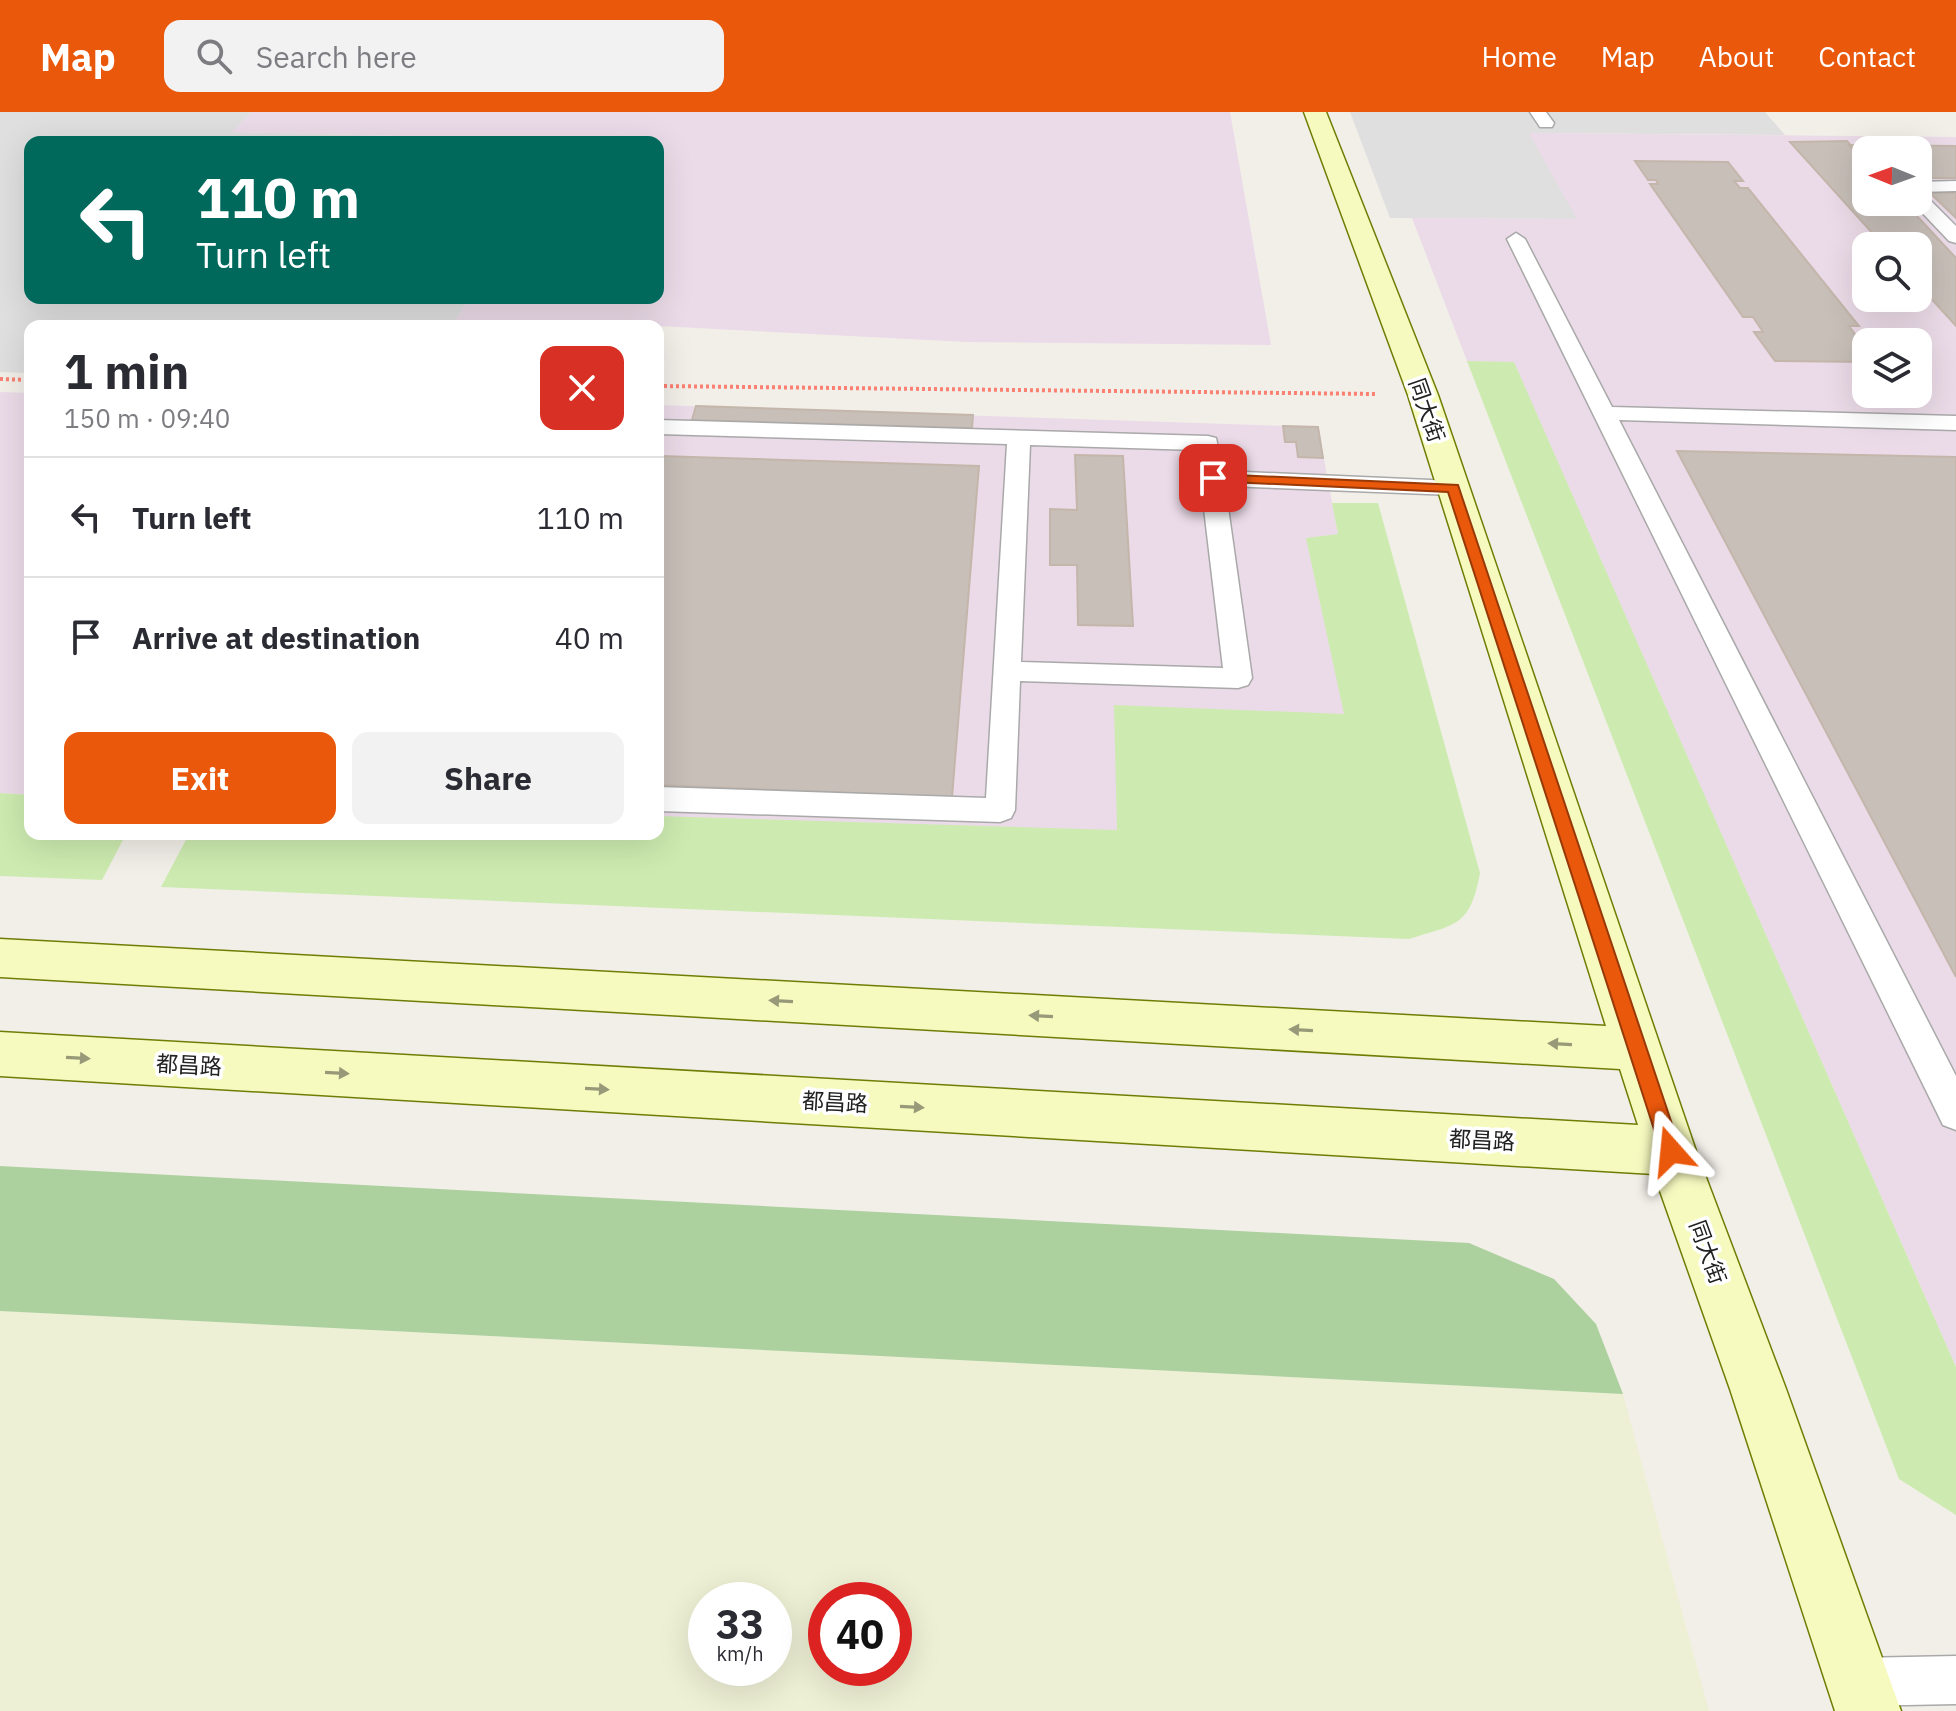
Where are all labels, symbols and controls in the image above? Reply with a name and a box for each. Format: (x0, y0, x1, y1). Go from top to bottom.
search box (164, 20, 724, 92)
text: Map (40, 32, 116, 81)
icon: search (192, 34, 236, 78)
text: Search here (256, 37, 417, 76)
text: Home (1481, 38, 1557, 75)
text: Map (1601, 38, 1655, 75)
text: About (1699, 38, 1774, 75)
text: Contact (1818, 38, 1916, 75)
north arrow (1852, 136, 1932, 216)
map controls (1852, 136, 1932, 408)
text: 110 m (196, 161, 360, 233)
icon: left (64, 168, 168, 272)
text: Turn left (196, 231, 331, 278)
button: search (1852, 232, 1932, 312)
button: layers (1852, 328, 1932, 408)
text: 1 min (64, 340, 189, 402)
button: close (540, 346, 624, 430)
street label: 同大街 (1403, 374, 1452, 446)
text: 150 m · 09:40 (64, 401, 230, 435)
pin (1179, 444, 1247, 512)
icon: arrive (1191, 456, 1235, 500)
icon: left (64, 495, 108, 539)
text: Turn left (132, 498, 251, 537)
text: 110 m (537, 498, 624, 537)
icon: arrive (64, 615, 108, 659)
text: Arrive at destination (132, 618, 420, 657)
text: 40 m (555, 618, 624, 657)
button: Exit (64, 732, 336, 824)
button: Share (352, 732, 624, 824)
one-way arrow (768, 994, 793, 1007)
one-way arrow (1028, 1009, 1053, 1022)
one-way arrow (1288, 1023, 1313, 1036)
one-way arrow (1547, 1037, 1572, 1050)
street label: 都昌路 (155, 1048, 223, 1081)
one-way arrow (66, 1052, 91, 1065)
one-way arrow (325, 1067, 350, 1080)
one-way arrow (585, 1082, 610, 1095)
street label: 都昌路 (801, 1085, 869, 1118)
one-way arrow (900, 1101, 925, 1114)
position arrow (1629, 1109, 1713, 1193)
street label: 都昌路 (1448, 1123, 1516, 1156)
street label: 同大街 (1684, 1216, 1733, 1288)
speed limit sign: 40 (808, 1582, 912, 1686)
text: 33 (716, 1598, 764, 1650)
text: km/h (716, 1640, 764, 1667)

